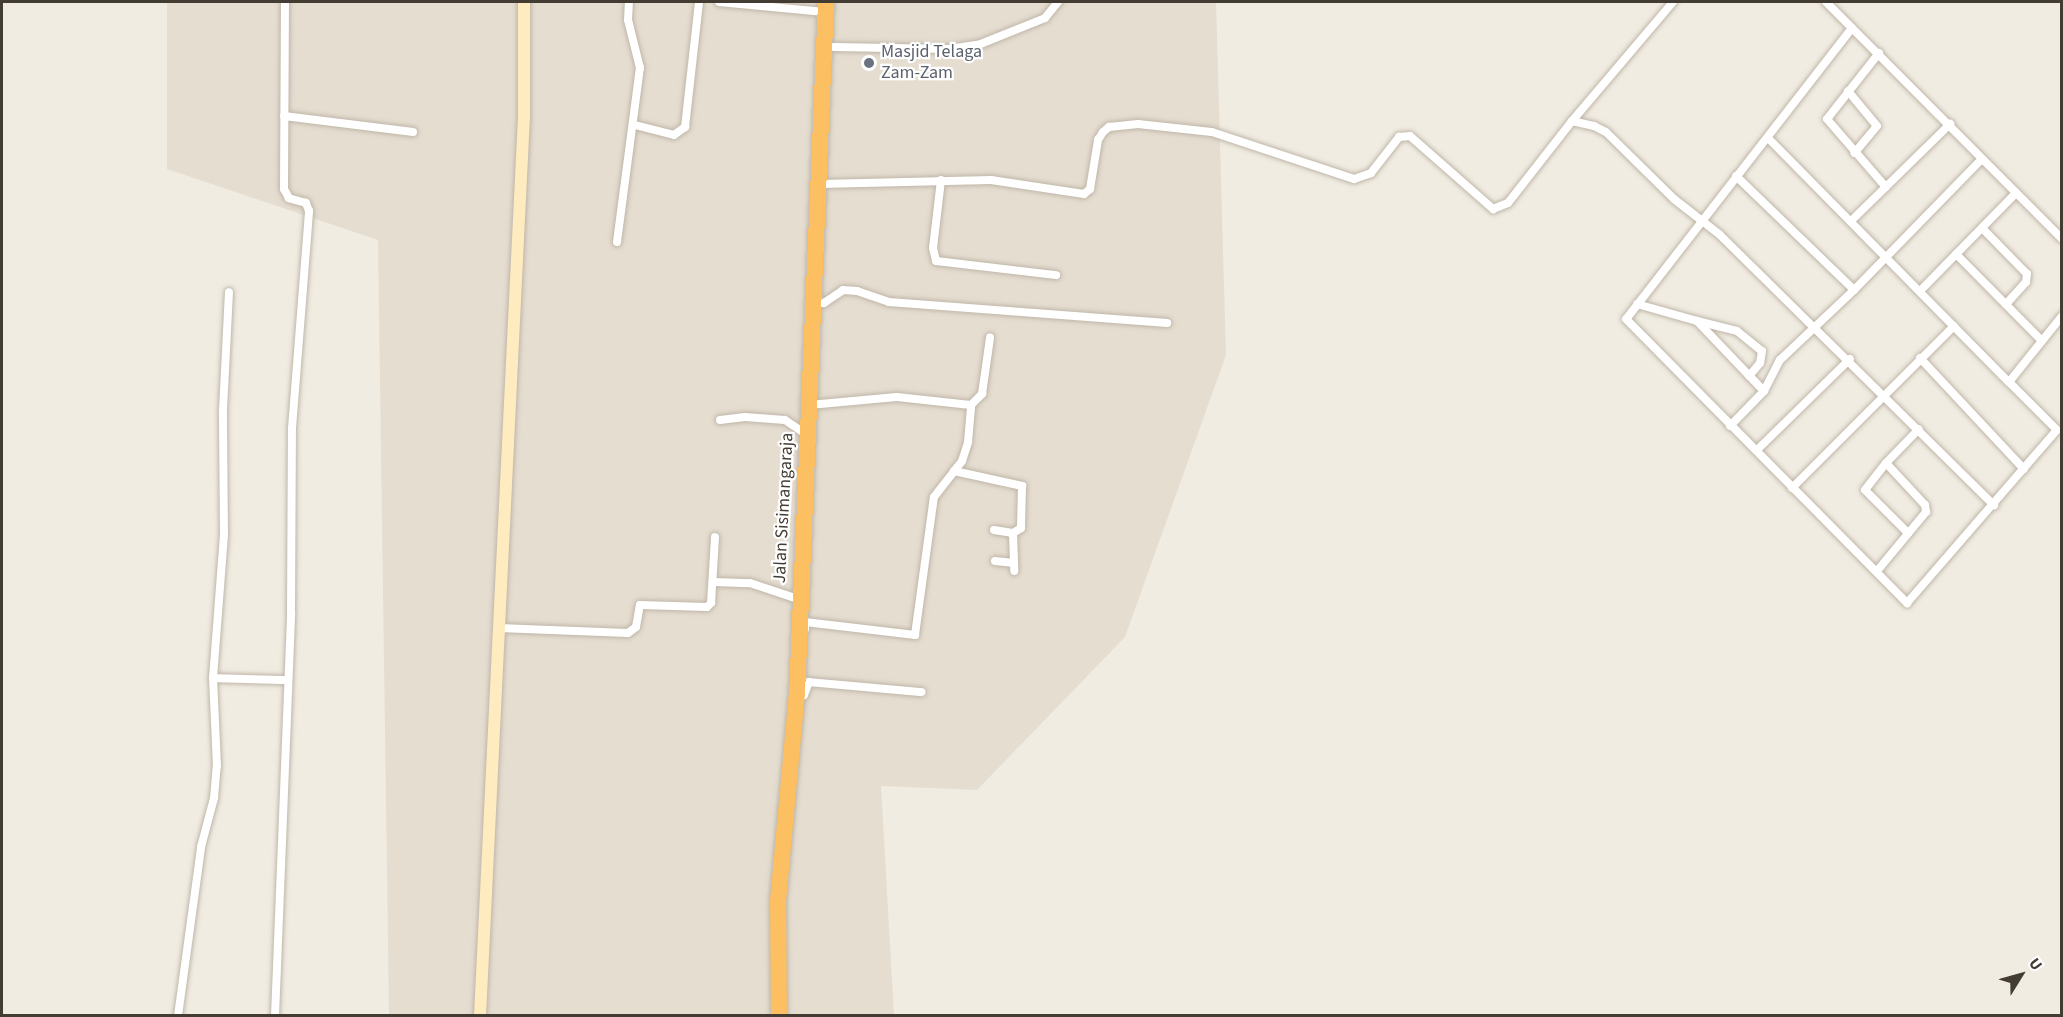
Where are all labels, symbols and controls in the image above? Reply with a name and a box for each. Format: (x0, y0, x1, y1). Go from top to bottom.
place label: Masjid Telaga Zam-Zam (881, 42, 982, 84)
marker: Masjid Telaga Zam-Zam (862, 56, 876, 70)
street label: Jalan Sisimangaraja (769, 432, 799, 584)
north arrow (1991, 945, 2051, 1005)
text: U (2023, 953, 2047, 975)

